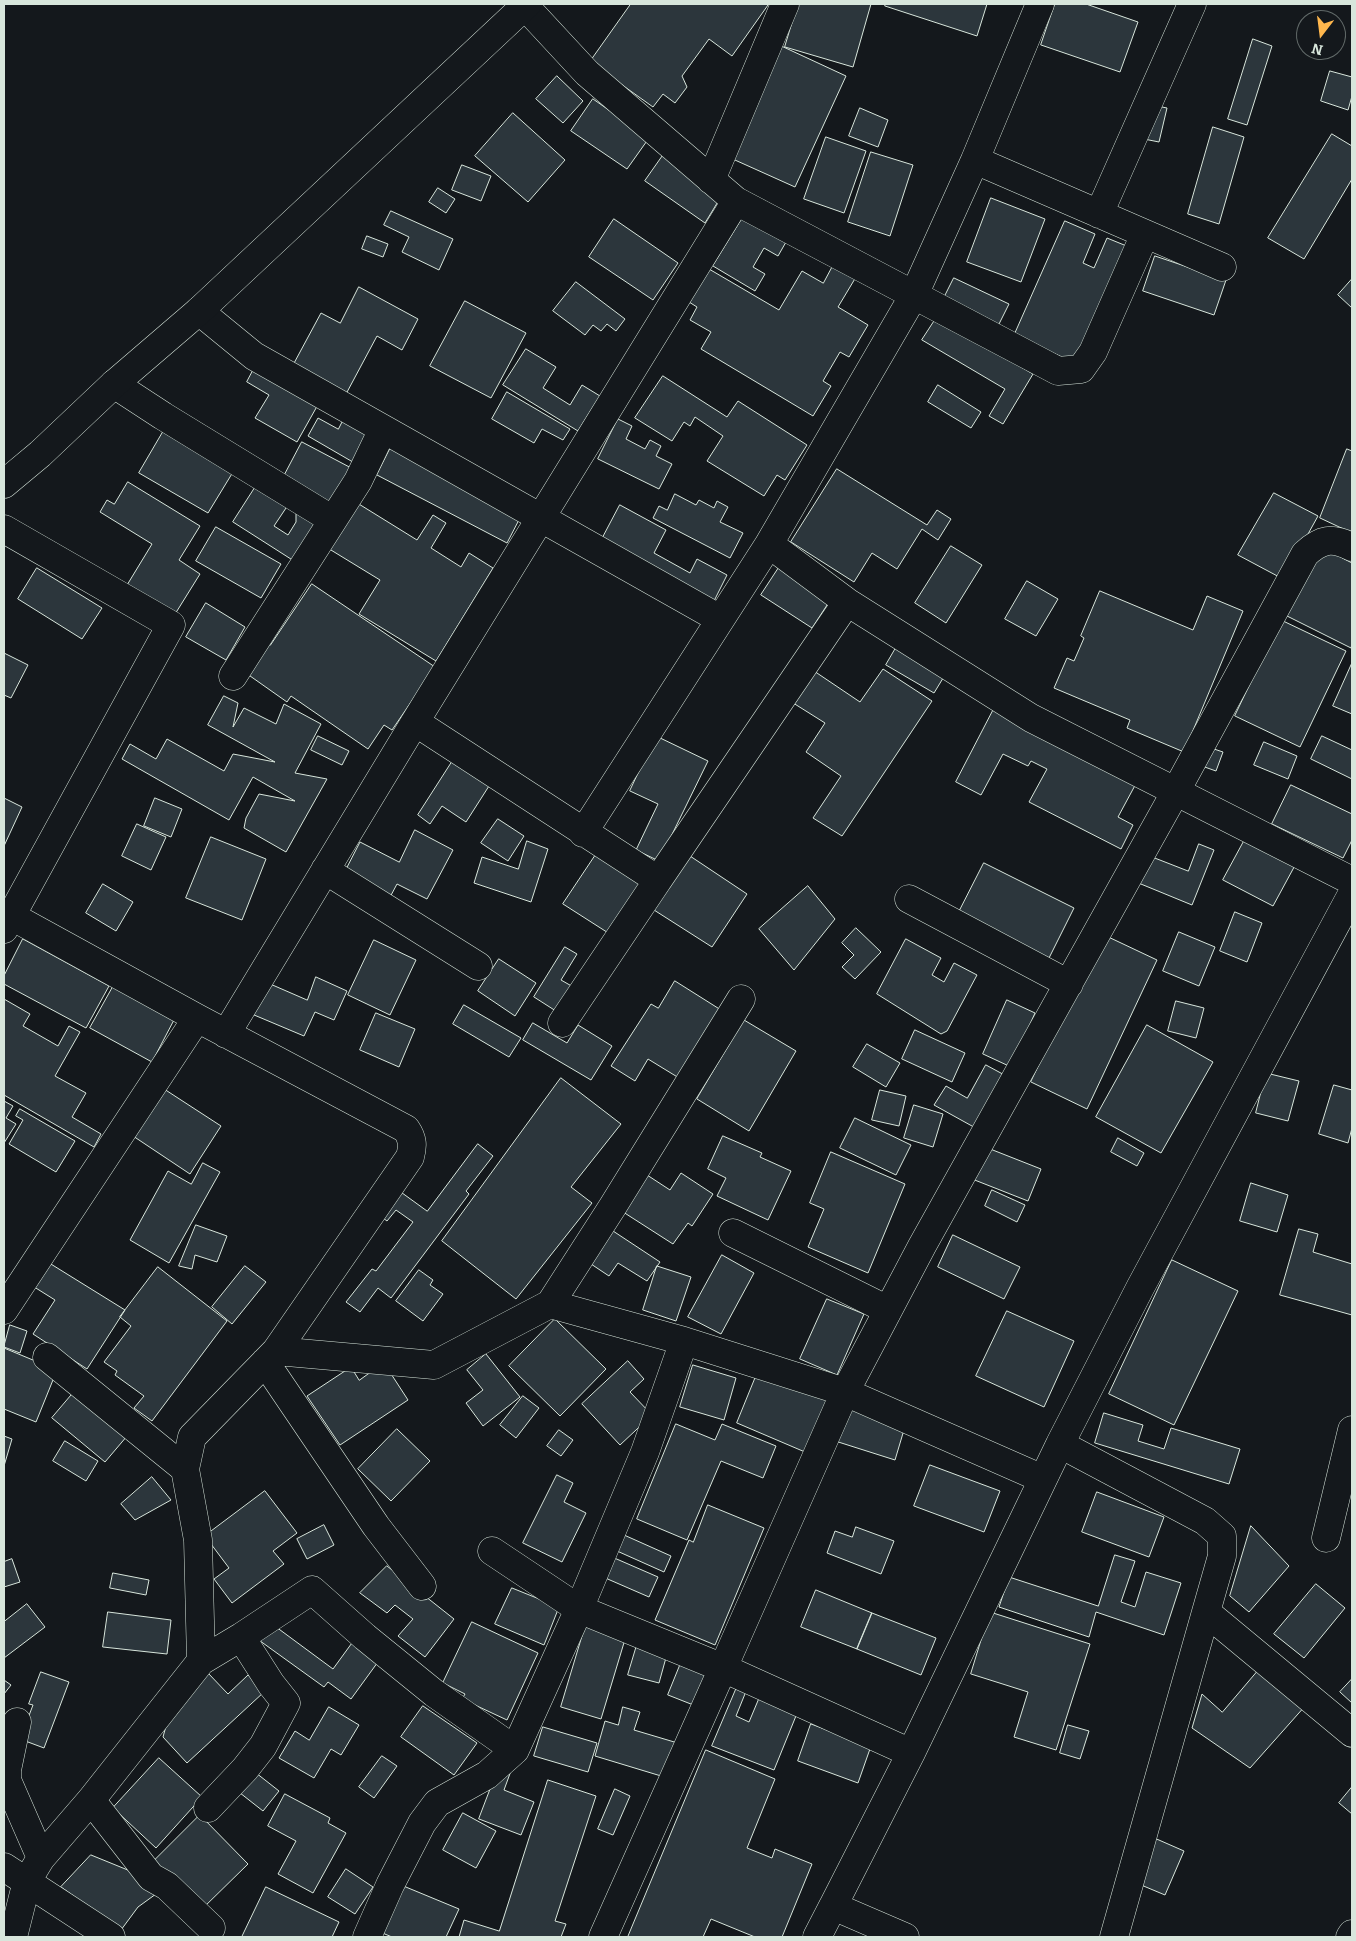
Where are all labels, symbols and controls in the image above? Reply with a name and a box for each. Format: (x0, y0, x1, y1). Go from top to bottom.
north arrow (1296, 10, 1346, 60)
text: N (1310, 39, 1325, 59)

